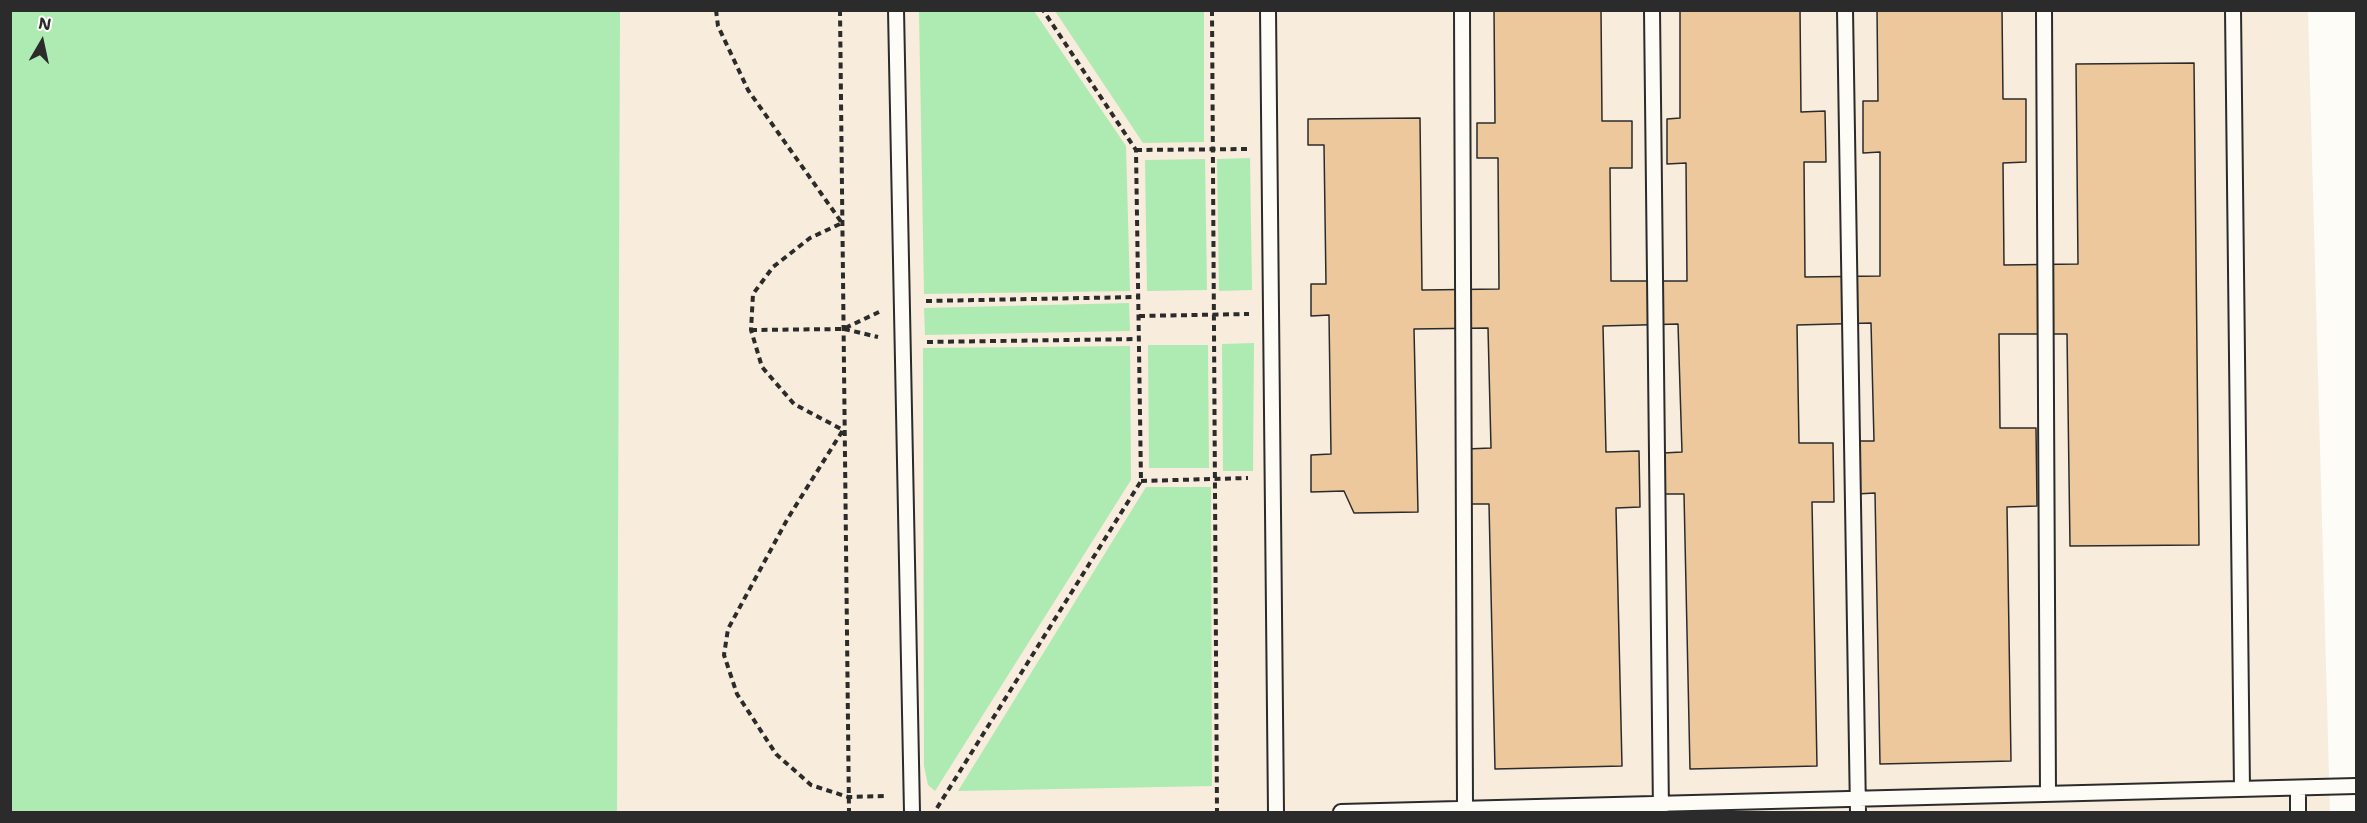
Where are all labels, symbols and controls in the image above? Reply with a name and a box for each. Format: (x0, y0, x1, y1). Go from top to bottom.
north arrow (12, 12, 72, 72)
text: N (37, 12, 53, 35)

